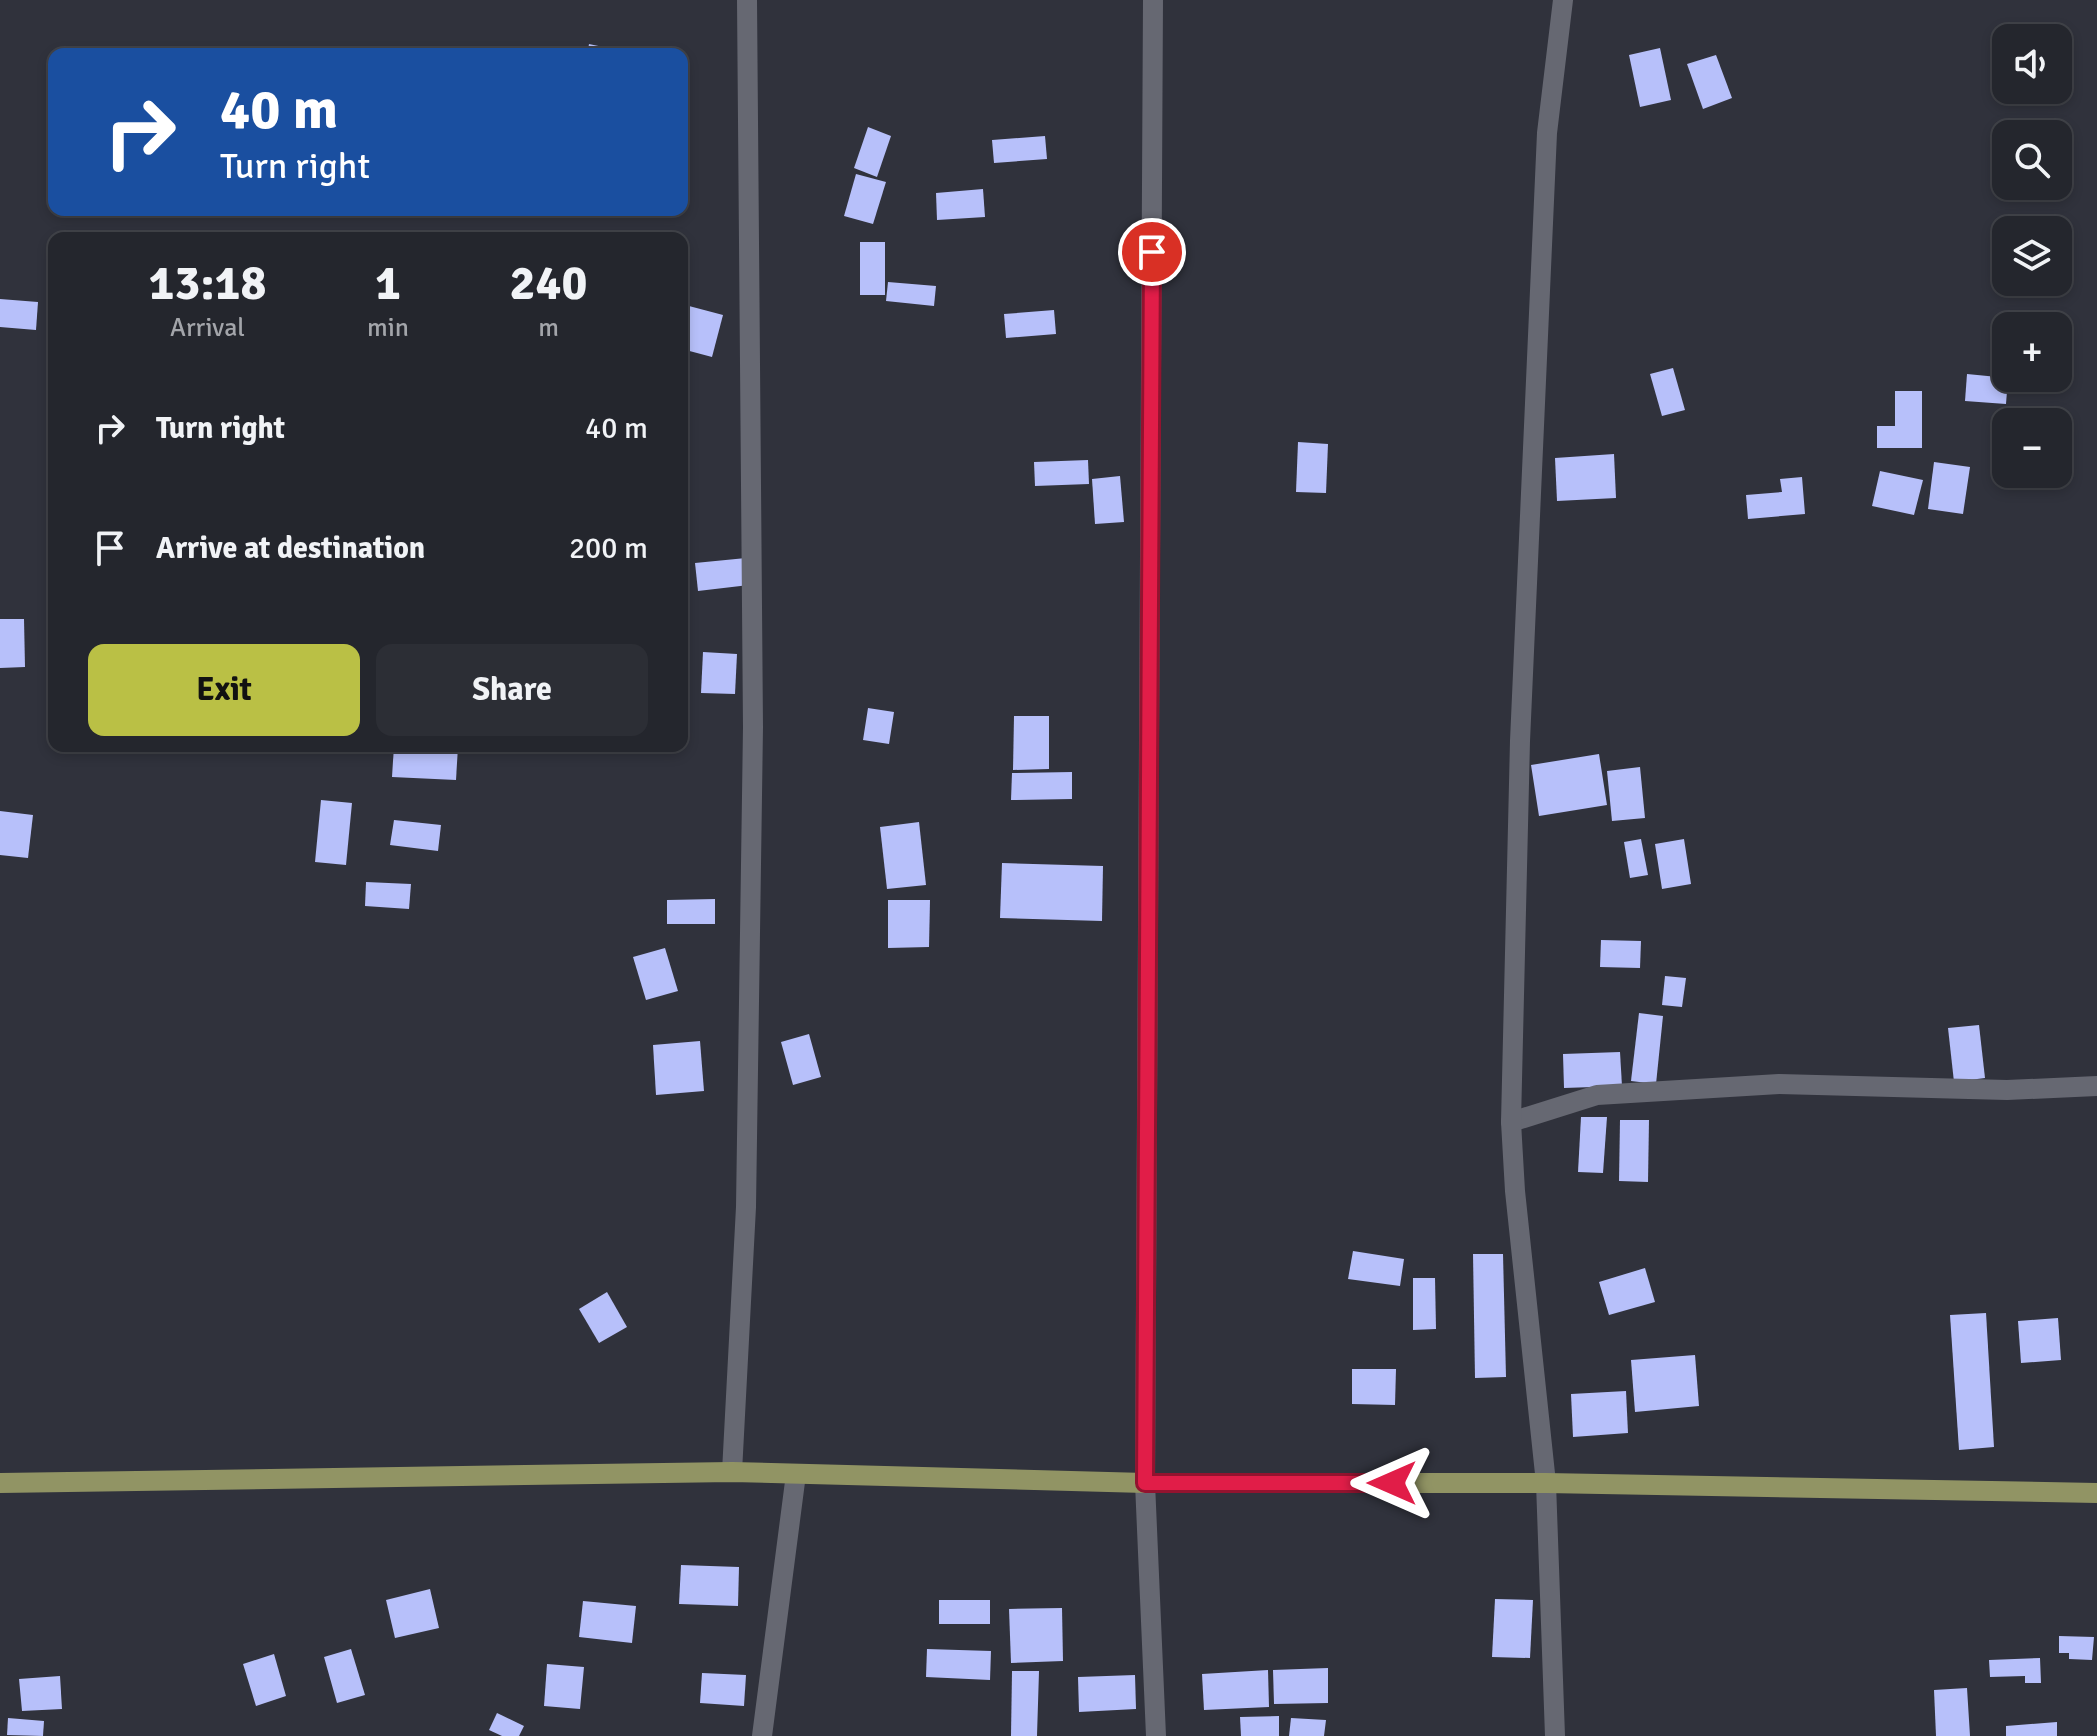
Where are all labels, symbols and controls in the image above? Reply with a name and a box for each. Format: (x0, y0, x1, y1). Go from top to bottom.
map controls (1992, 24, 2072, 488)
button: sound (1992, 24, 2072, 104)
text: 40 m (220, 75, 338, 144)
icon: right (88, 80, 192, 184)
button: search (1992, 120, 2072, 200)
text: Turn right (220, 144, 370, 189)
button: layers (1992, 216, 2072, 296)
pin (1118, 218, 1186, 286)
icon: arrive (1130, 230, 1174, 274)
text: 13:18 (149, 254, 266, 313)
text: 1 (375, 254, 401, 313)
text: 240 (510, 254, 587, 313)
text: Arrival (170, 312, 245, 344)
text: min (367, 312, 409, 344)
text: m (538, 312, 559, 344)
button: + (1992, 312, 2072, 392)
icon: right (88, 406, 132, 450)
button: − (1992, 408, 2072, 488)
text: Turn right (156, 410, 285, 447)
text: 40 m (585, 410, 648, 447)
icon: arrive (88, 526, 132, 570)
text: Arrive at destination (156, 530, 425, 567)
text: 200 m (569, 530, 648, 567)
button: Exit (88, 644, 360, 736)
button: Share (376, 644, 648, 736)
position arrow (1350, 1441, 1434, 1525)

